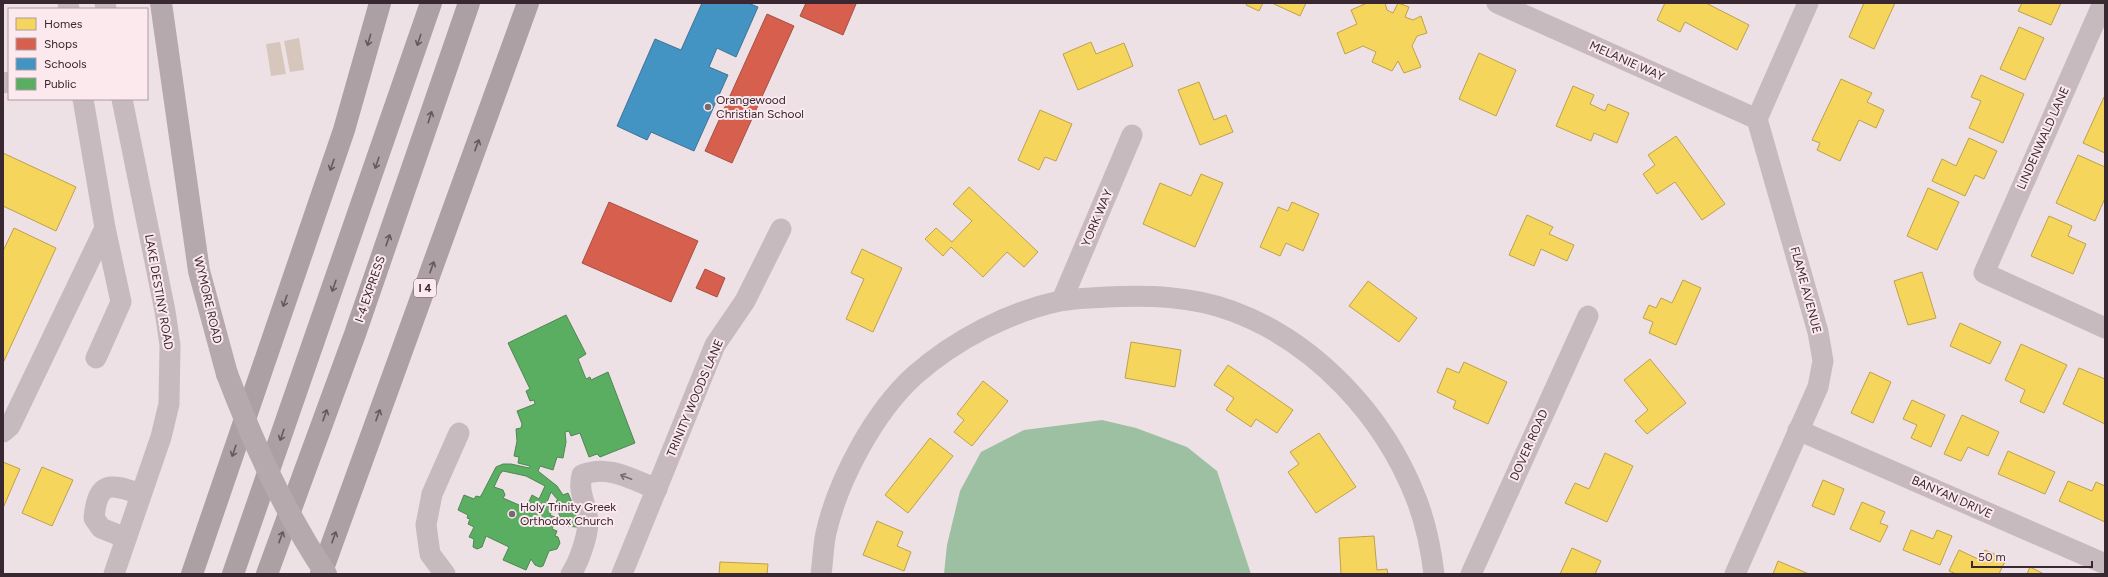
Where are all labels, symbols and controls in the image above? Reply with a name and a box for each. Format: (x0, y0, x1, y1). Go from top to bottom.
legend (8, 8, 148, 100)
text: Homes (44, 17, 83, 31)
one-way arrow (415, 33, 422, 46)
one-way arrow (365, 34, 372, 47)
text: Shops (44, 37, 78, 51)
street label: MELANIE WAY (1587, 38, 1667, 84)
text: Schools (44, 57, 87, 71)
text: Public (44, 77, 77, 91)
street label: LINDENWALD LANE (2014, 85, 2072, 191)
place label: Orangewood Christian School (716, 93, 804, 121)
marker: Orangewood Christian School (703, 102, 713, 112)
one-way arrow (427, 111, 434, 124)
one-way arrow (474, 138, 481, 151)
one-way arrow (372, 157, 380, 169)
one-way arrow (327, 159, 335, 171)
street label: YORK WAY (1079, 187, 1116, 249)
street label: LAKE DESTINY ROAD (142, 233, 176, 351)
one-way arrow (384, 235, 392, 247)
street label: FLAME AVENUE (1788, 245, 1824, 335)
street label: I-4 EXPRESS (352, 254, 388, 324)
street label: WYMORE ROAD (191, 255, 225, 345)
one-way arrow (429, 261, 437, 273)
one-way arrow (330, 279, 337, 292)
road number: I 4 (414, 279, 436, 297)
one-way arrow (281, 295, 289, 307)
street label: TRINITY WOODS LANE (664, 337, 726, 459)
street label: DOVER ROAD (1507, 407, 1551, 483)
one-way arrow (322, 410, 330, 422)
one-way arrow (375, 410, 383, 422)
one-way arrow (278, 428, 285, 441)
one-way arrow (230, 444, 238, 456)
one-way arrow (620, 472, 632, 480)
street label: BANYAN DRIVE (1909, 473, 1995, 521)
place label: Holy Trinity Greek Orthodox Church (520, 500, 616, 528)
marker: Holy Trinity Greek Orthodox Church (507, 509, 517, 519)
one-way arrow (331, 531, 338, 544)
one-way arrow (277, 532, 285, 544)
scale bar (1972, 543, 2092, 569)
text: 50 m (1978, 550, 2006, 564)

